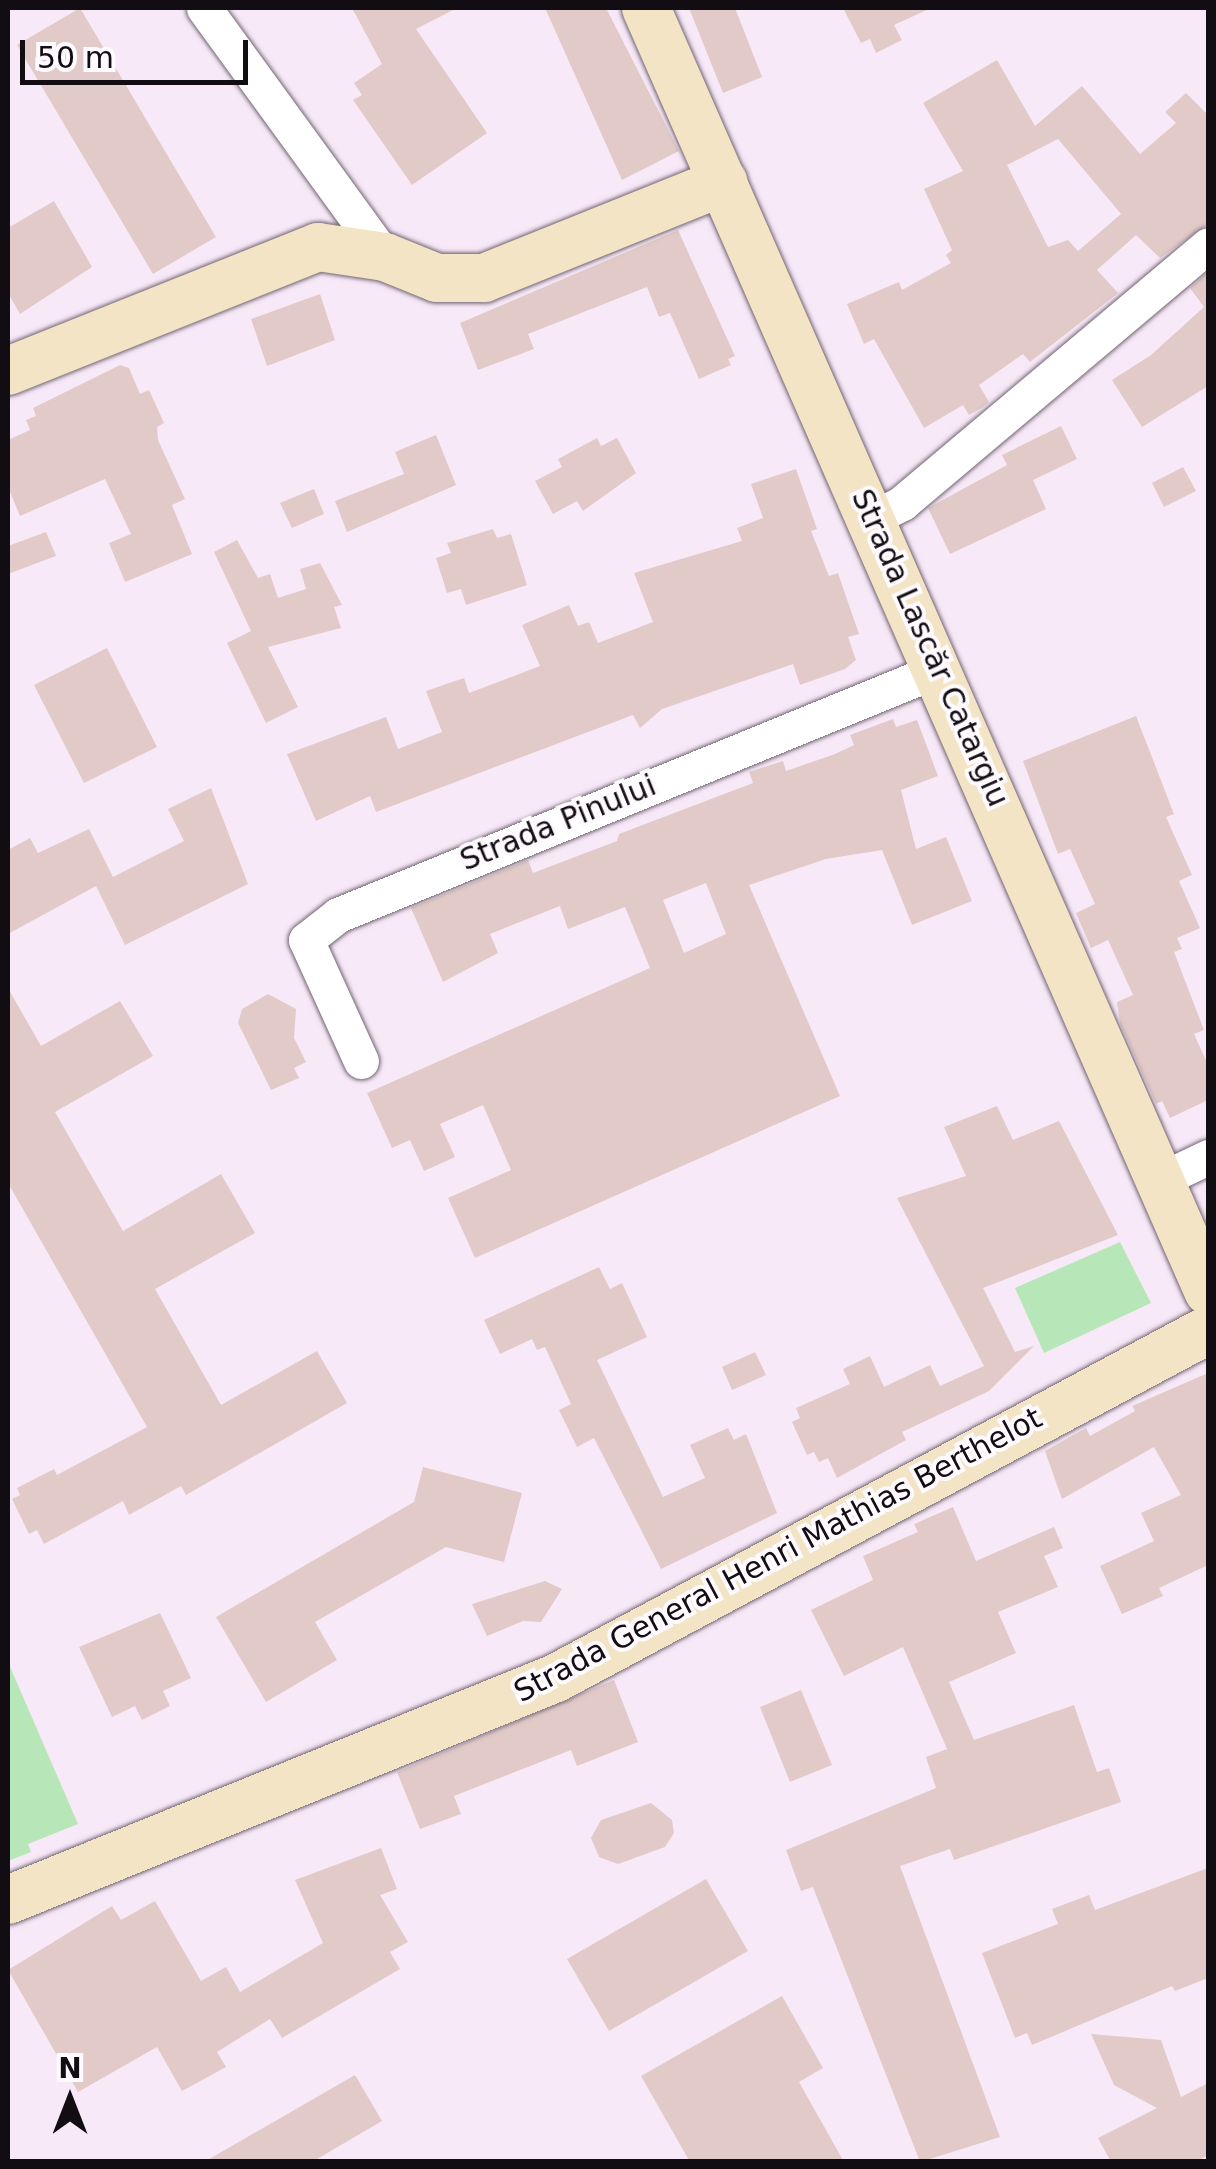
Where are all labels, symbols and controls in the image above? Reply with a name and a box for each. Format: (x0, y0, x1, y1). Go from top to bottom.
scale bar (25, 20, 252, 82)
text: 50 m (37, 40, 114, 75)
street label: Strada Lascăr Catargiu (844, 484, 1016, 812)
street label: Strada Pinului (455, 767, 661, 879)
street label: Strada General Henri Mathias Berthelot (508, 1400, 1048, 1710)
north arrow (20, 2049, 120, 2149)
text: N (58, 2052, 82, 2085)

